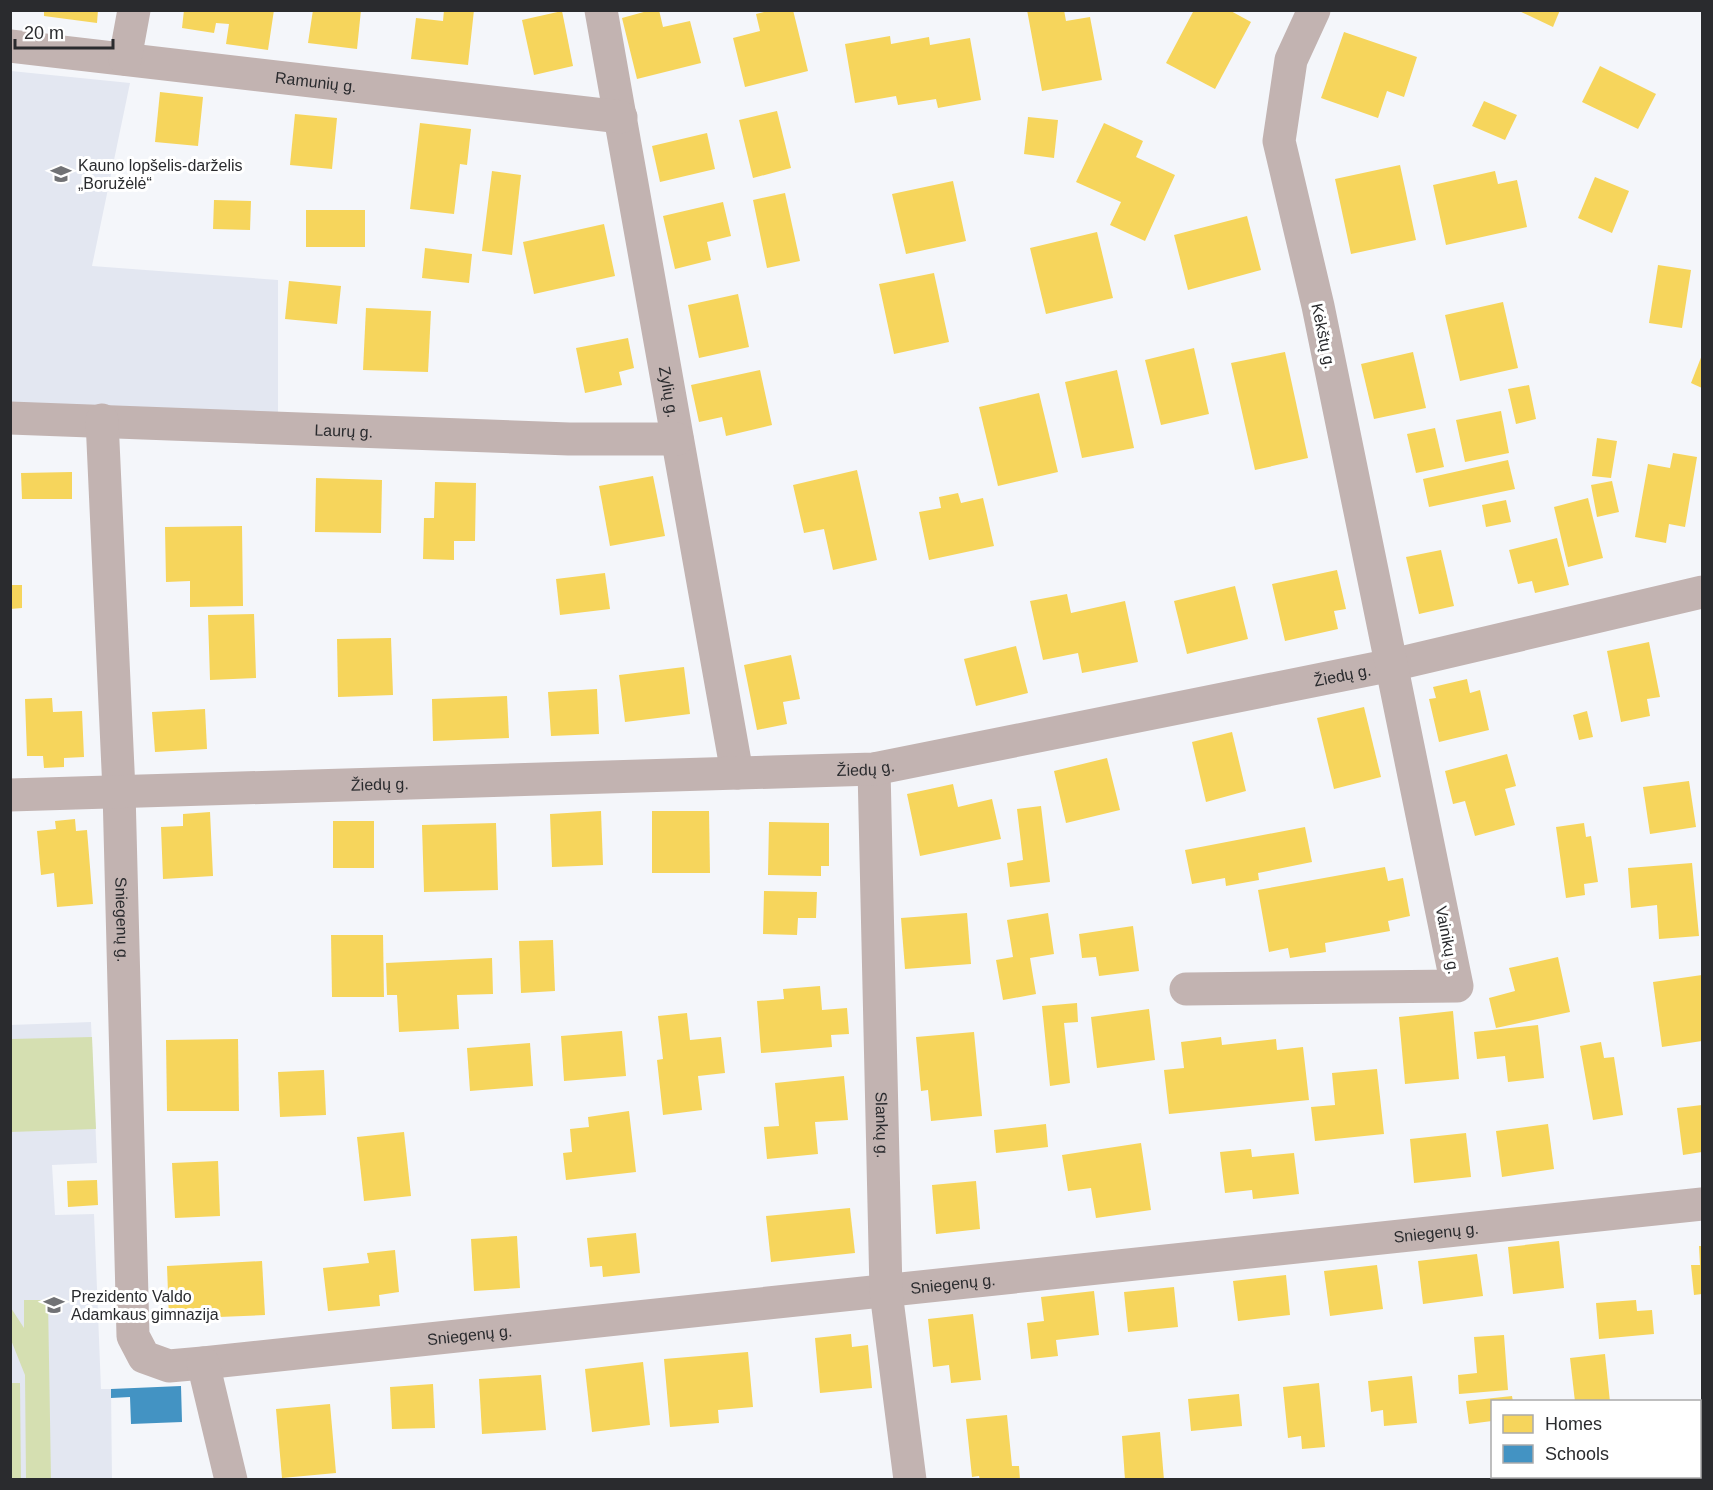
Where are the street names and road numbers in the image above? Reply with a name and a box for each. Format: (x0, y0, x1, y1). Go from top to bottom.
street label: Ramunių g. (274, 69, 358, 95)
street label: Kėkštų g. (1308, 302, 1339, 370)
street label: Zylių g. (656, 365, 681, 419)
street label: Laurų g. (314, 421, 373, 441)
street label: Žiedų g. (1312, 661, 1372, 690)
street label: Žiedų g. (836, 757, 896, 779)
street label: Žiedų g. (351, 775, 409, 794)
street label: Sniegenų g. (112, 877, 131, 963)
street label: Vainikų g. (1433, 905, 1462, 976)
street label: Slankų g. (872, 1091, 891, 1158)
street label: Sniegenų g. (1393, 1220, 1480, 1246)
street label: Sniegenų g. (909, 1271, 996, 1297)
street label: Sniegenų g. (426, 1322, 513, 1348)

